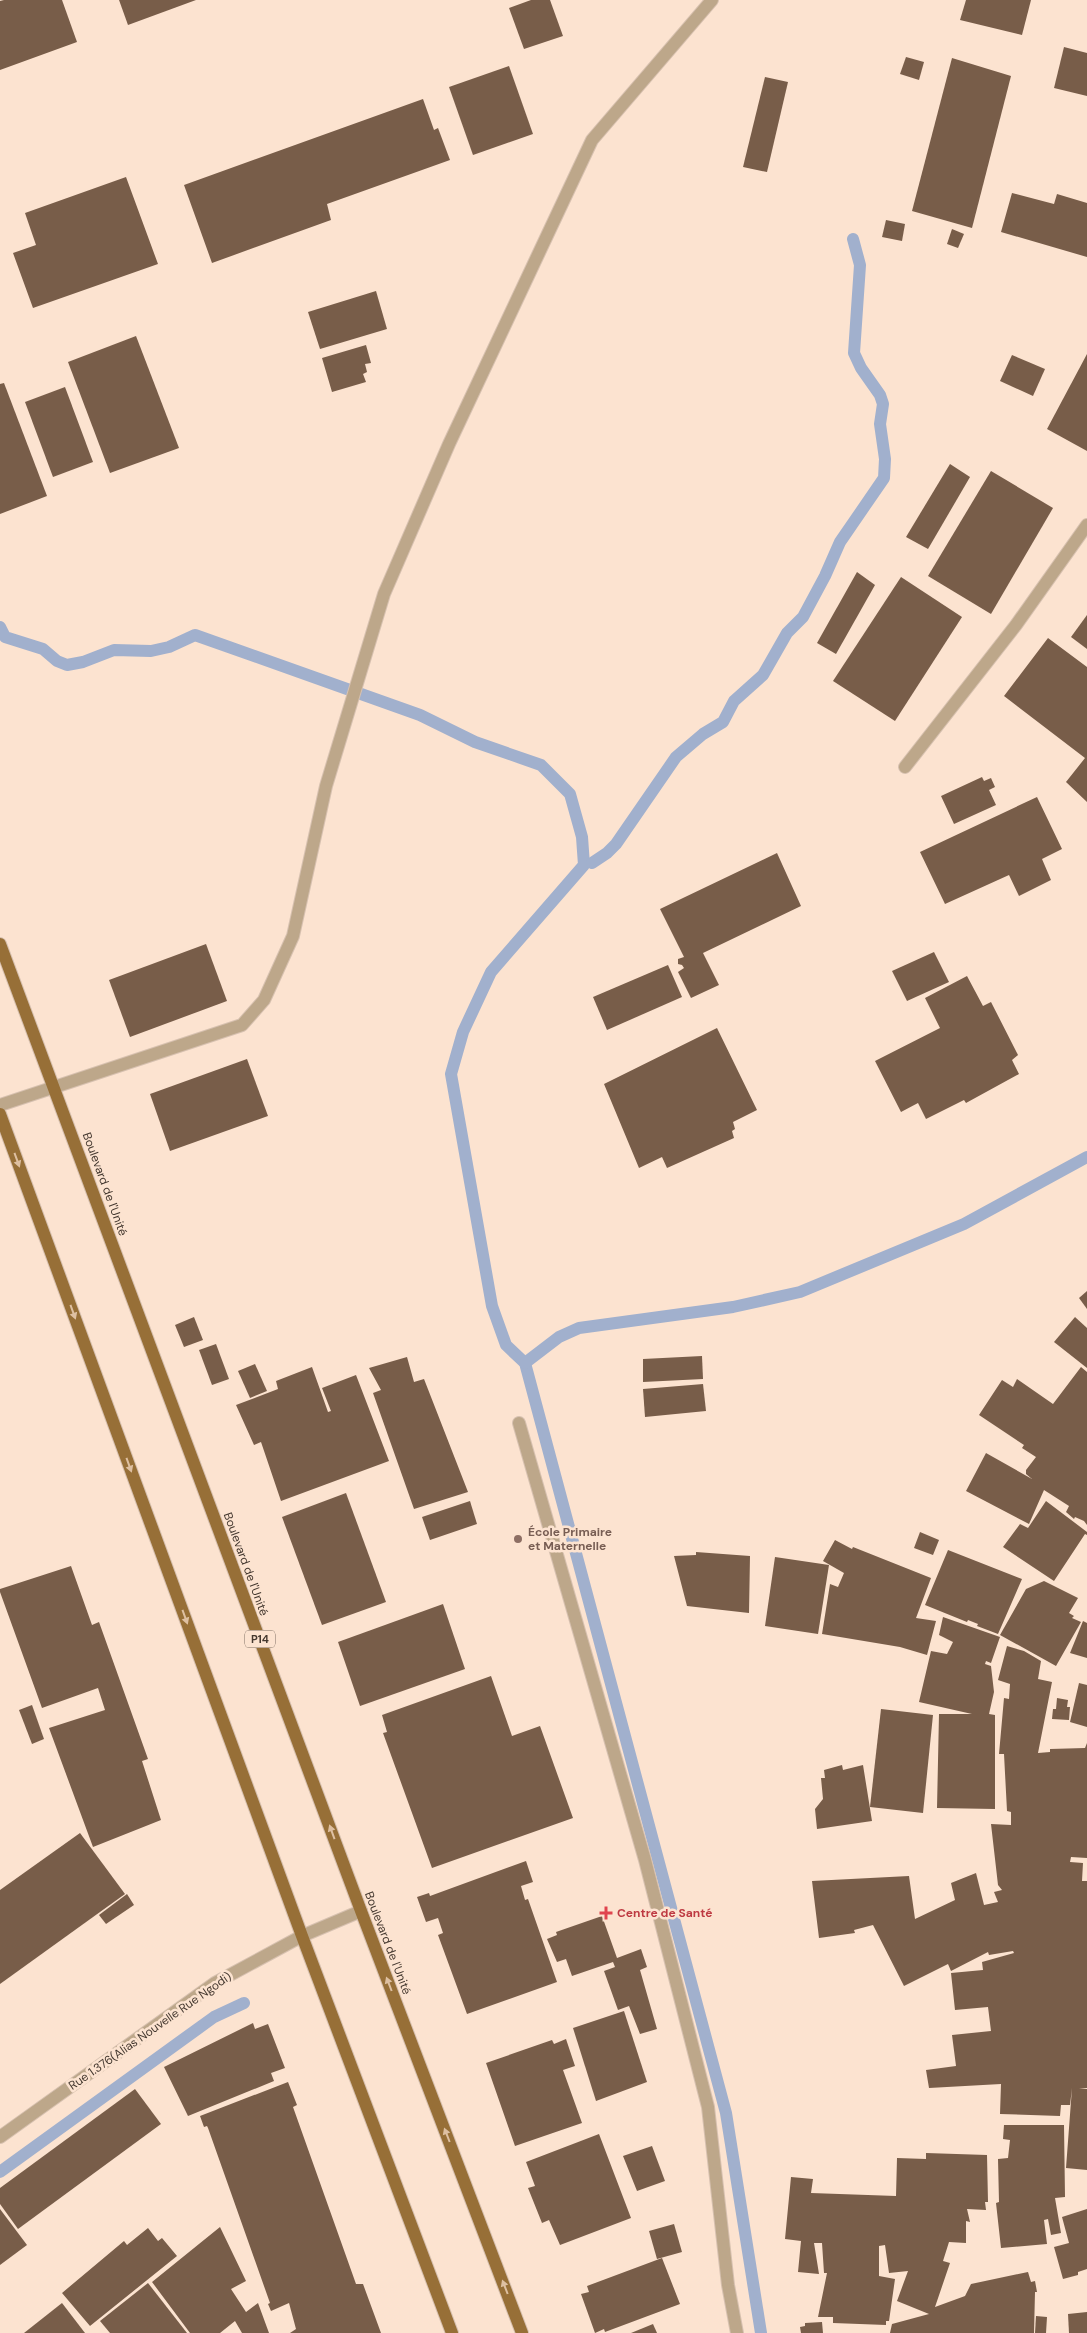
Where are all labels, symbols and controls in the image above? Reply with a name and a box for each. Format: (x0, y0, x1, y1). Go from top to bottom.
street label: Boulevard de l'Unité (79, 1130, 131, 1238)
one-way arrow (14, 1152, 21, 1167)
one-way arrow (69, 1305, 77, 1320)
one-way arrow (125, 1458, 133, 1473)
street label: Boulevard de l'Unité (220, 1510, 272, 1618)
place label: École Primaire et Maternelle (528, 1524, 612, 1554)
marker: École Primaire et Maternelle (512, 1533, 524, 1545)
one-way arrow (182, 1610, 189, 1625)
road number: P14 (245, 1630, 275, 1648)
one-way arrow (327, 1824, 335, 1839)
street label: Boulevard de l'Unité (361, 1889, 415, 1997)
place label: Centre de Santé (617, 1905, 712, 1921)
marker: Centre de Santé (599, 1906, 613, 1920)
street label: Rue 1.376(Alias Nouvelle Rue Ngodi) (65, 1968, 235, 2094)
one-way arrow (385, 1976, 393, 1991)
one-way arrow (443, 2128, 450, 2143)
one-way arrow (501, 2280, 508, 2295)

